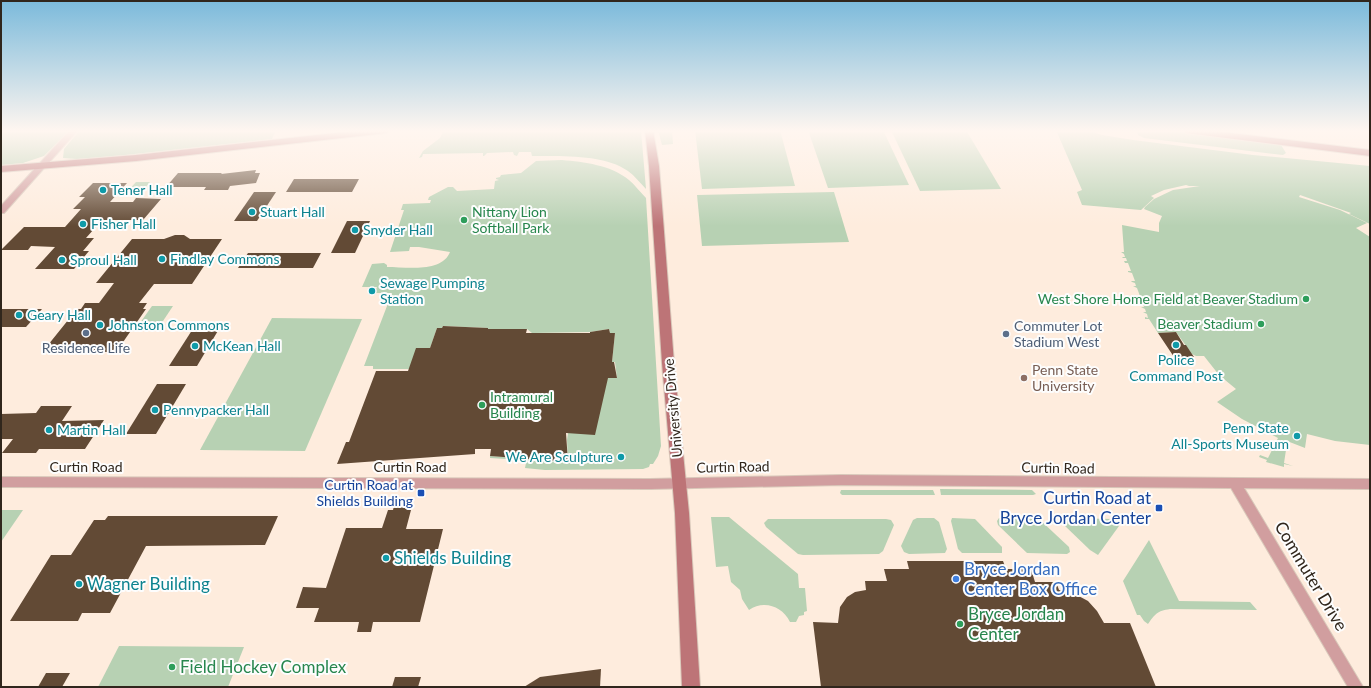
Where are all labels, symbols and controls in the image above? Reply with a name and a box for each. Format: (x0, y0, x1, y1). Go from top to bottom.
place label: Tener Hall (111, 181, 173, 198)
marker: Tener Hall (98, 185, 108, 195)
place label: Stuart Hall (260, 203, 325, 220)
place label: Nittany Lion Softball Park (472, 203, 550, 236)
marker: Stuart Hall (247, 207, 257, 217)
place label: Fisher Hall (91, 215, 156, 232)
marker: Nittany Lion Softball Park (459, 215, 469, 225)
marker: Fisher Hall (78, 219, 88, 229)
place label: Snyder Hall (363, 221, 433, 238)
marker: Snyder Hall (350, 225, 360, 235)
place label: Findlay Commons (170, 250, 279, 267)
place label: Sproul Hall (70, 251, 137, 268)
marker: Findlay Commons (157, 254, 167, 264)
marker: Sproul Hall (57, 255, 67, 265)
place label: Sewage Pumping Station (380, 274, 485, 307)
marker: Sewage Pumping Station (367, 286, 377, 296)
place label: West Shore Home Field at Beaver Stadium (1038, 290, 1298, 307)
marker: West Shore Home Field at Beaver Stadium (1301, 294, 1311, 304)
place label: Geary Hall (27, 306, 91, 323)
marker: Geary Hall (14, 310, 24, 320)
place label: Beaver Stadium (1157, 315, 1253, 332)
place label: Johnston Commons (108, 316, 230, 333)
place label: Commuter Lot Stadium West (1014, 317, 1102, 350)
marker: Beaver Stadium (1256, 319, 1266, 329)
marker: Johnston Commons (95, 320, 105, 330)
marker: Residence Life (81, 328, 91, 338)
marker: Commuter Lot Stadium West (1001, 329, 1011, 339)
place label: McKean Hall (203, 337, 281, 354)
place label: Residence Life (42, 339, 130, 356)
marker: Police Command Post (1171, 340, 1181, 350)
marker: McKean Hall (190, 341, 200, 351)
place label: Police Command Post (1129, 351, 1223, 384)
street label: University Drive (660, 358, 685, 458)
place label: Penn State University (1032, 361, 1098, 394)
marker: Penn State University (1019, 373, 1029, 383)
place label: Intramural Building (490, 388, 553, 421)
marker: Intramural Building (477, 400, 487, 410)
place label: Pennypacker Hall (163, 401, 269, 418)
marker: Pennypacker Hall (150, 405, 160, 415)
place label: Penn State All-Sports Museum (1171, 419, 1289, 452)
place label: Martin Hall (57, 421, 126, 438)
marker: Martin Hall (44, 425, 54, 435)
marker: Penn State All-Sports Museum (1292, 431, 1302, 441)
place label: We Are Sculpture (505, 448, 613, 465)
marker: We Are Sculpture (616, 452, 626, 462)
street label: Curtin Road (696, 457, 770, 476)
street label: Curtin Road (49, 458, 123, 475)
street label: Curtin Road (373, 458, 447, 475)
street label: Curtin Road (1021, 458, 1095, 477)
place label: Curtin Road at Shields Building (317, 476, 413, 509)
place label: Curtin Road at Bryce Jordan Center (1000, 487, 1152, 528)
marker: Curtin Road at Shields Building (416, 488, 426, 498)
marker: Curtin Road at Bryce Jordan Center (1154, 503, 1164, 513)
street label: Commuter Drive (1270, 517, 1352, 634)
place label: Shields Building (394, 547, 511, 568)
marker: Shields Building (381, 553, 391, 563)
place label: Bryce Jordan Center Box Office (964, 558, 1097, 599)
place label: Wagner Building (87, 573, 210, 594)
marker: Bryce Jordan Center Box Office (951, 574, 961, 584)
marker: Wagner Building (74, 579, 84, 589)
place label: Bryce Jordan Center (968, 603, 1064, 644)
marker: Bryce Jordan Center (955, 619, 965, 629)
place label: Field Hockey Complex (180, 656, 347, 677)
marker: Field Hockey Complex (167, 662, 177, 672)

